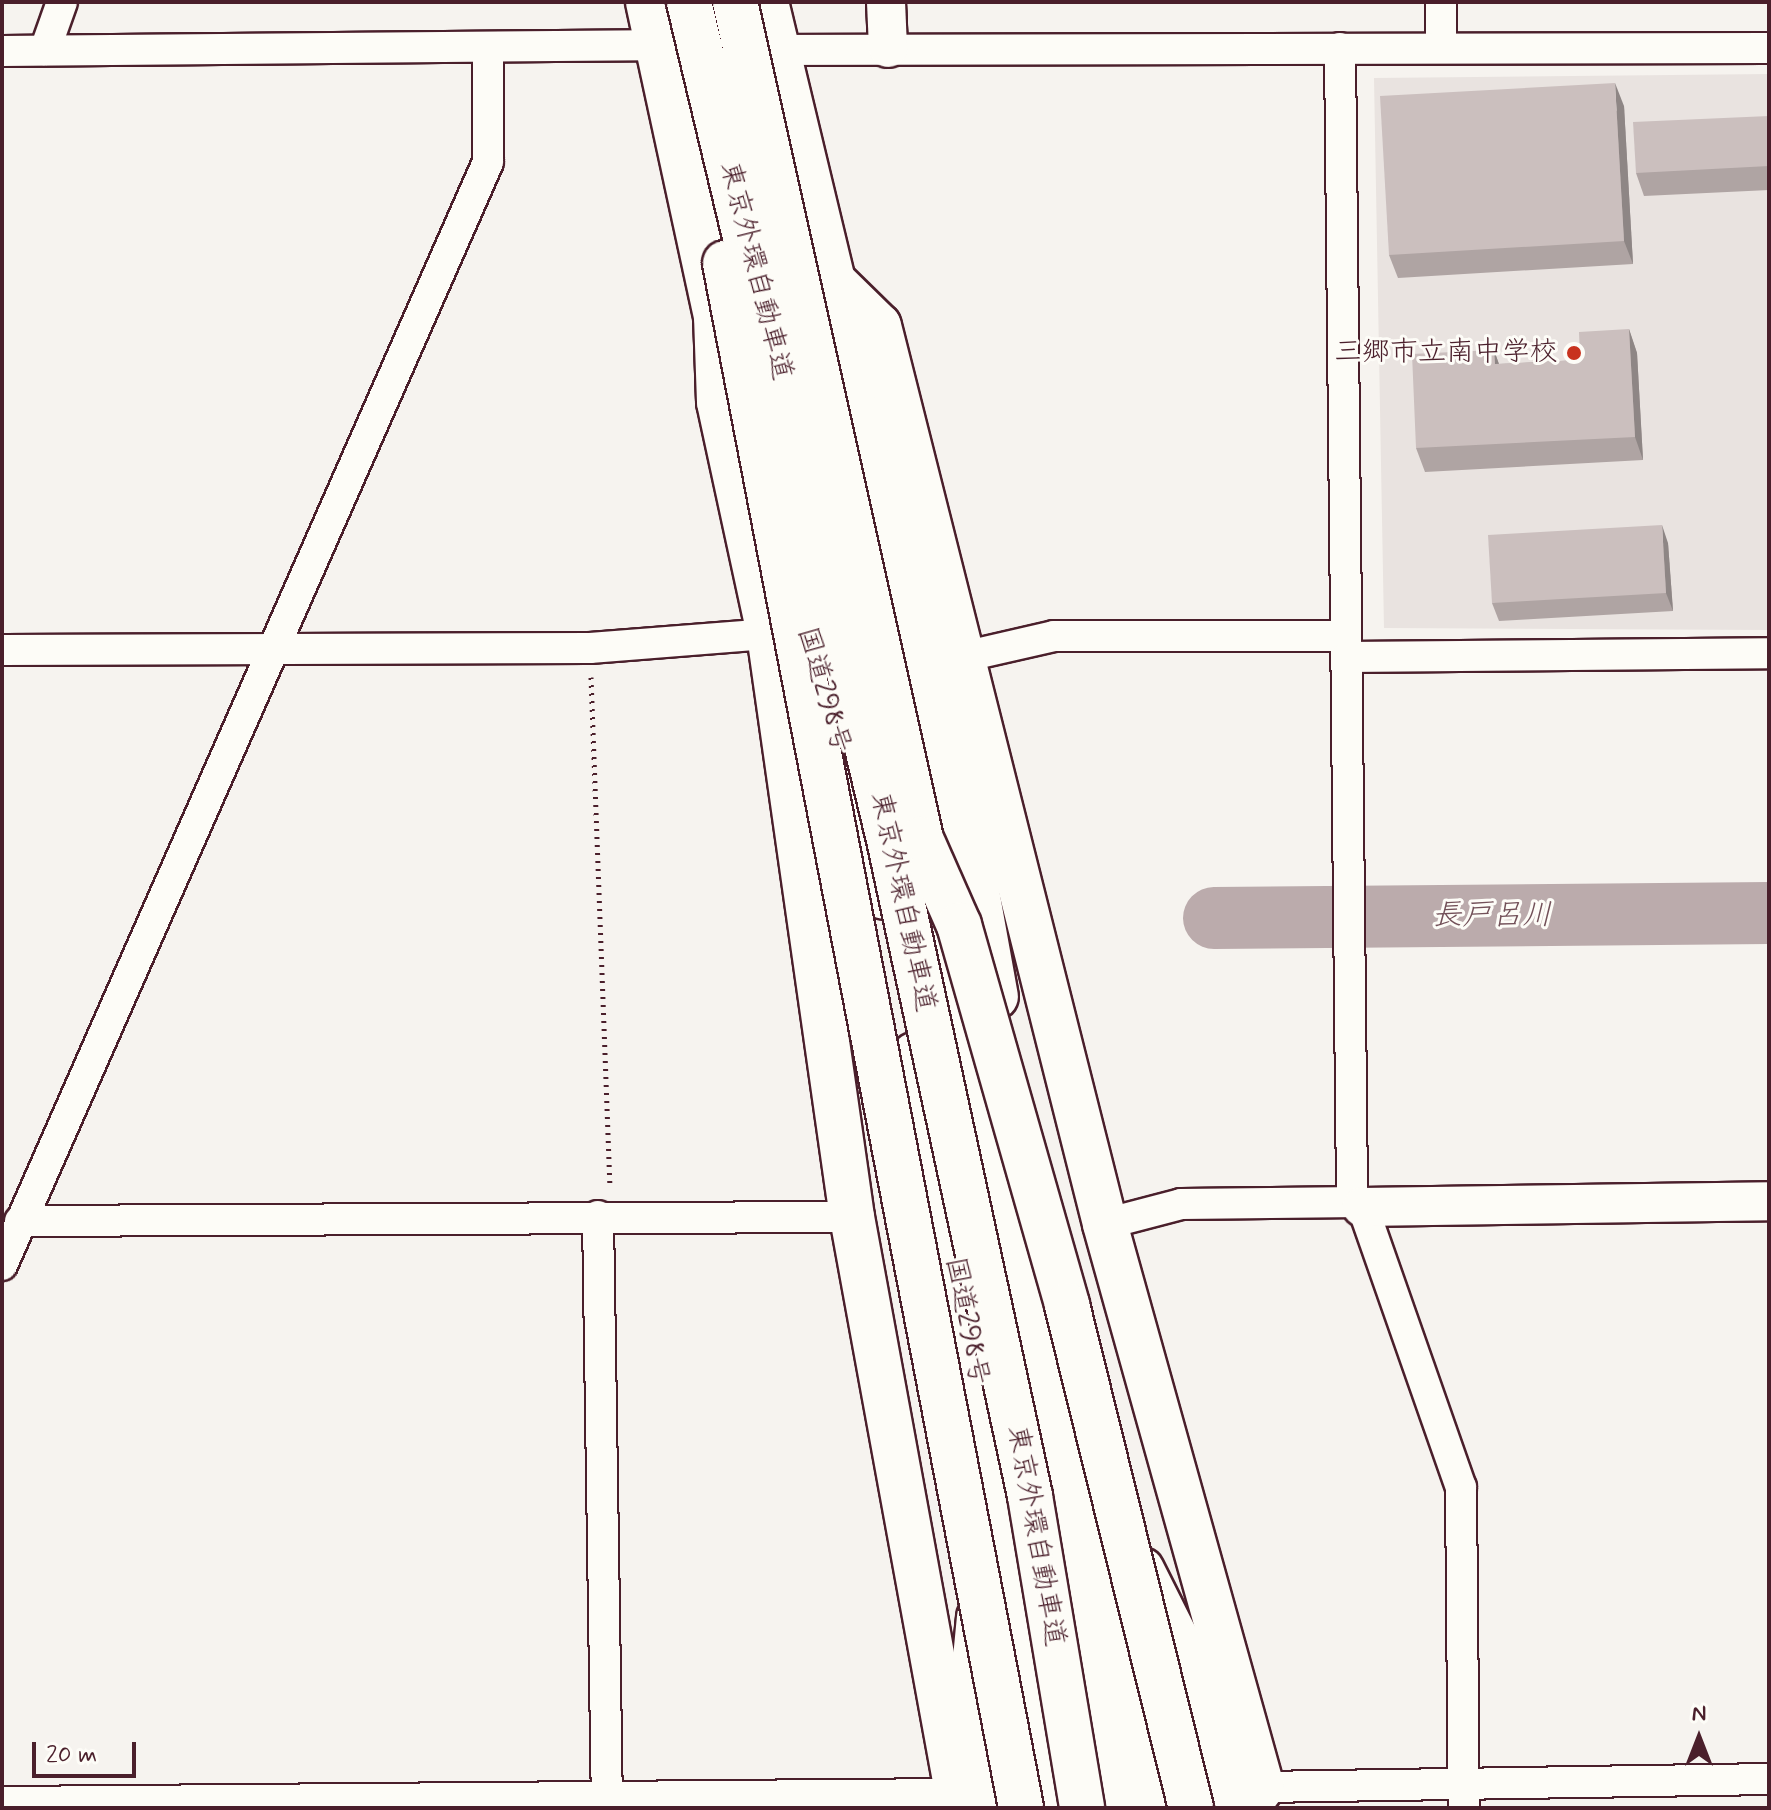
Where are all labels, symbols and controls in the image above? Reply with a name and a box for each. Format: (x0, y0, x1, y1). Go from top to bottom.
street label: 東京外環自動車道 (712, 158, 798, 384)
place label: 三郷市立南中学校 (1334, 336, 1558, 370)
marker: 三郷市立南中学校 (1565, 344, 1583, 362)
street label: 国道298号 (789, 623, 857, 757)
street label: 東京外環自動車道 (862, 789, 942, 1015)
water label: 長戸呂川 (1432, 898, 1552, 934)
street label: 国道298号 (937, 1254, 995, 1388)
street label: 東京外環自動車道 (999, 1423, 1071, 1649)
north arrow (1659, 1698, 1739, 1778)
text: N (1692, 1700, 1706, 1728)
scale bar (36, 1726, 140, 1776)
text: 20 m (46, 1740, 97, 1771)

